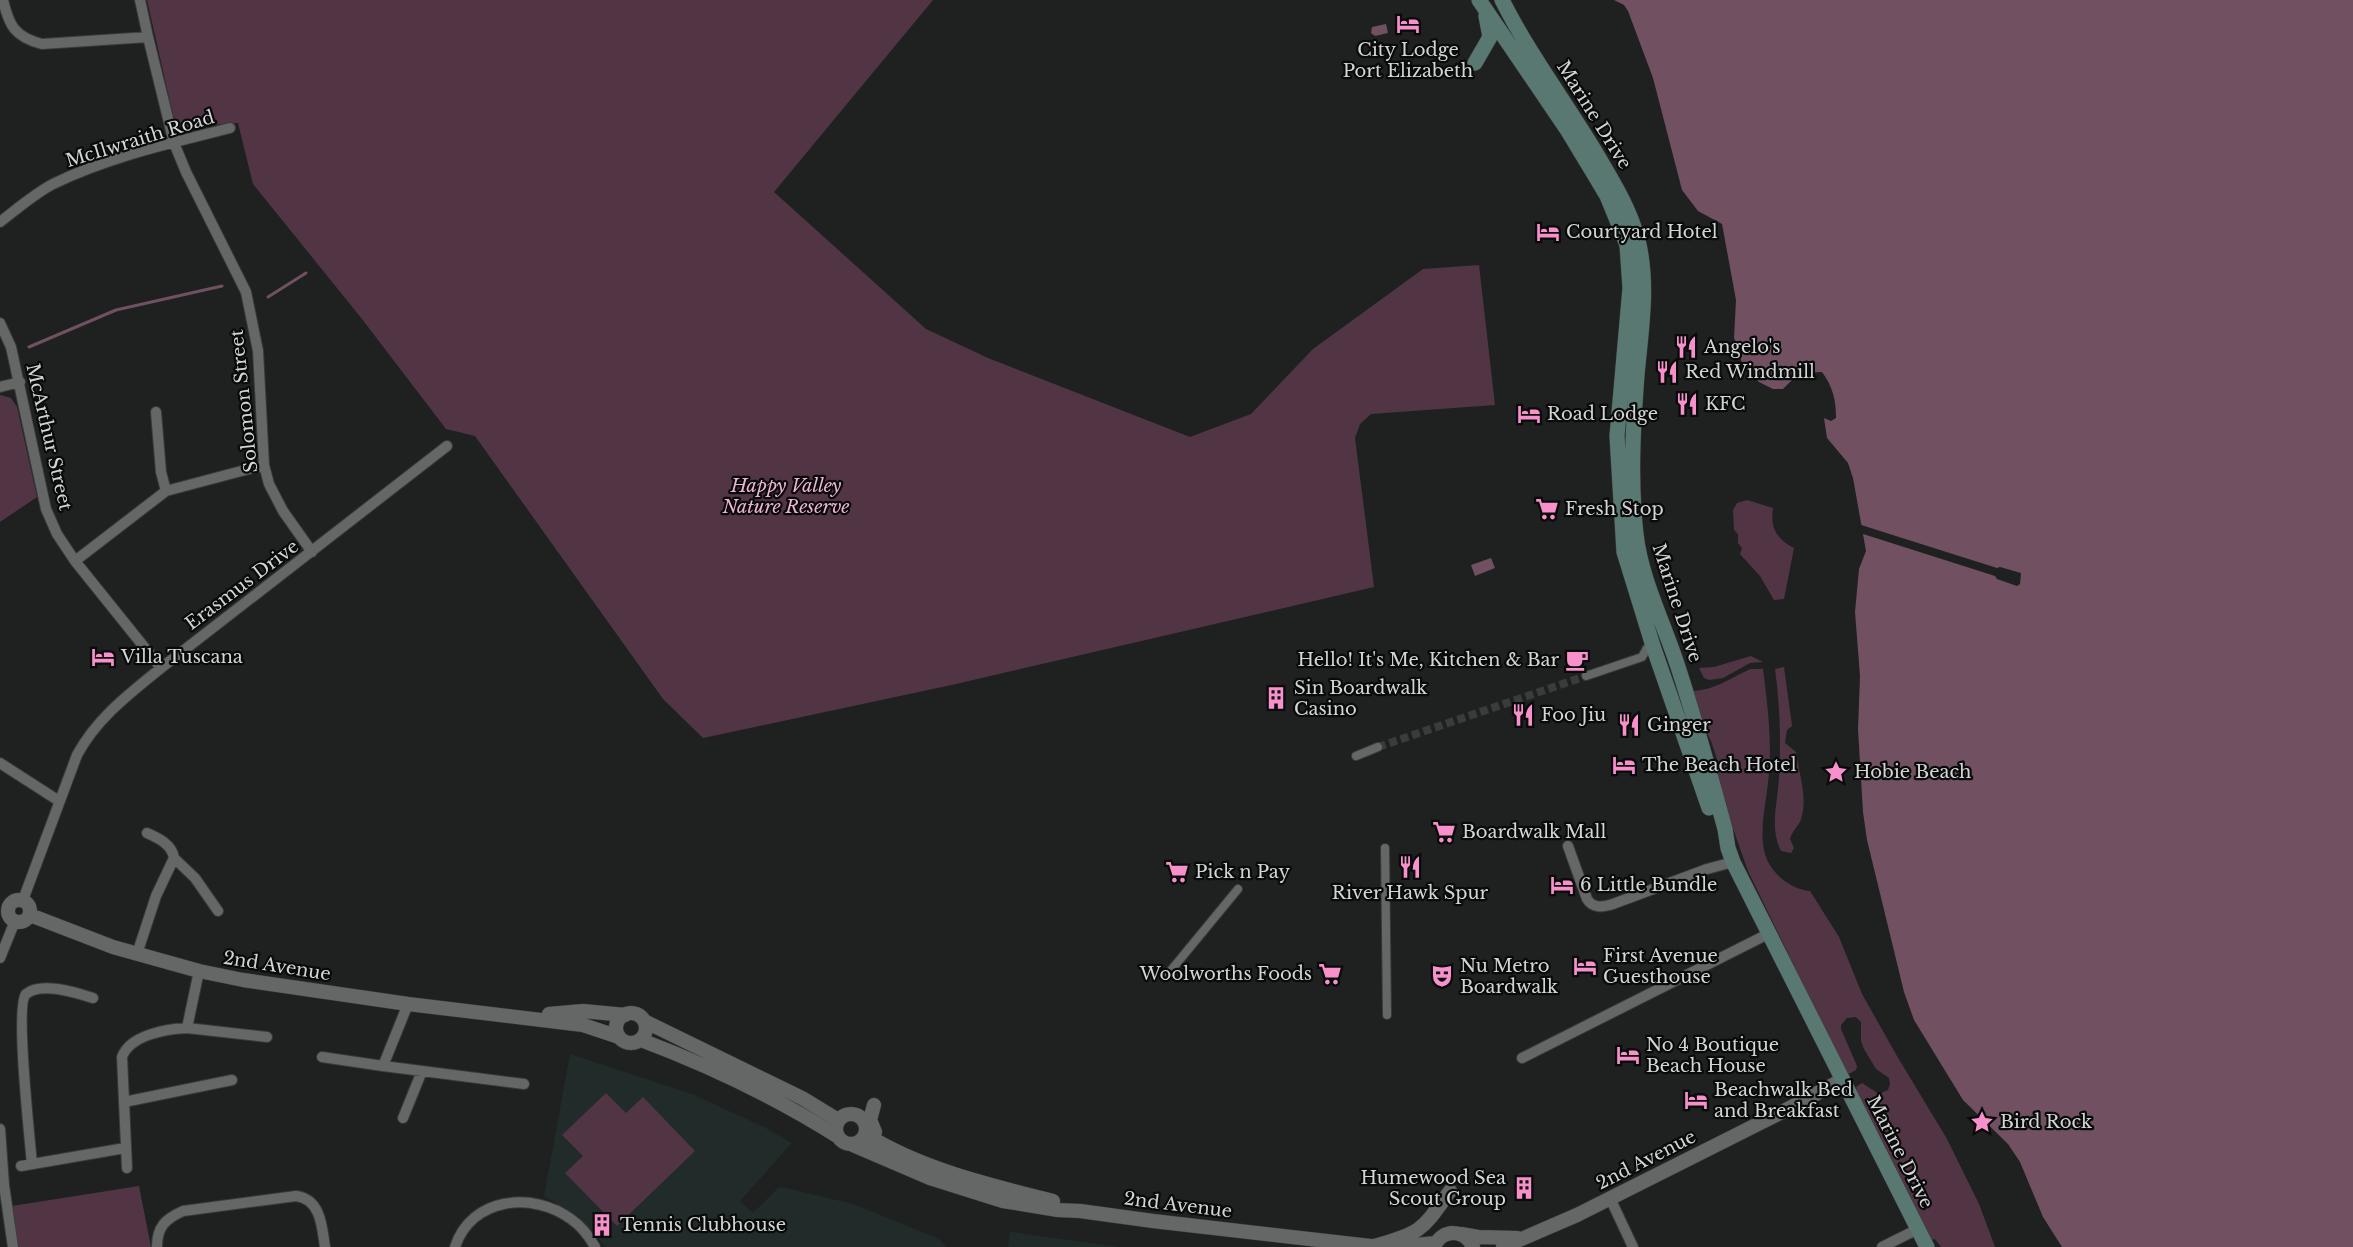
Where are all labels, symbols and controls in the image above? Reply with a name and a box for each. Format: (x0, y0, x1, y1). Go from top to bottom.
hotel icon: City Lodge Port Elizabeth (1395, 11, 1421, 37)
place label: City Lodge Port Elizabeth (1343, 39, 1473, 82)
street label: Marine Drive (1552, 57, 1636, 173)
street label: McIlwraith Road (63, 106, 217, 172)
hotel icon: Courtyard Hotel (1535, 219, 1561, 245)
place label: Courtyard Hotel (1566, 221, 1718, 243)
street label: Solomon Street (226, 328, 262, 474)
restaurant icon: Angelo's (1673, 334, 1699, 360)
place label: Angelo's (1703, 336, 1780, 358)
restaurant icon: Red Windmill (1654, 359, 1680, 385)
street label: McArthur Street (21, 361, 77, 513)
place label: Red Windmill (1685, 361, 1815, 383)
restaurant icon: KFC (1674, 391, 1700, 417)
place label: KFC (1705, 393, 1746, 415)
hotel icon: Road Lodge (1516, 401, 1542, 427)
place label: Road Lodge (1547, 403, 1658, 425)
park label: Happy Valley Nature Reserve (722, 475, 850, 518)
supermarket icon: Fresh Stop (1534, 496, 1560, 522)
place label: Fresh Stop (1565, 498, 1664, 520)
street label: Erasmus Drive (181, 535, 303, 635)
street label: Marine Drive (1647, 541, 1707, 665)
hotel icon: Villa Tuscana (90, 644, 116, 670)
place label: Villa Tuscana (120, 646, 243, 668)
cafe icon: Hello! It's Me, Kitchen & Bar (1564, 647, 1590, 673)
place label: Hello! It's Me, Kitchen & Bar (1298, 649, 1559, 671)
place label: Sin Boardwalk Casino (1294, 677, 1427, 720)
building icon: Sin Boardwalk Casino (1263, 685, 1289, 711)
restaurant icon: Foo Jiu (1510, 702, 1536, 728)
place label: Foo Jiu (1541, 704, 1606, 726)
restaurant icon: Ginger (1616, 712, 1642, 738)
place label: Ginger (1647, 714, 1711, 736)
hotel icon: The Beach Hotel (1611, 752, 1637, 778)
place label: The Beach Hotel (1642, 754, 1797, 776)
place icon: Hobie Beach (1823, 759, 1849, 785)
place label: Hobie Beach (1854, 761, 1971, 783)
supermarket icon: Boardwalk Mall (1431, 819, 1457, 845)
place label: Boardwalk Mall (1462, 821, 1606, 843)
restaurant icon: River Hawk Spur (1397, 854, 1423, 880)
supermarket icon: Pick n Pay (1164, 859, 1190, 885)
place label: Pick n Pay (1195, 861, 1290, 883)
hotel icon: 6 Little Bundle (1549, 872, 1575, 898)
place label: 6 Little Bundle (1580, 874, 1717, 896)
place label: River Hawk Spur (1332, 882, 1489, 904)
place label: First Avenue Guesthouse (1603, 945, 1718, 988)
street label: 2nd Avenue (222, 947, 332, 985)
hotel icon: First Avenue Guesthouse (1572, 953, 1598, 979)
place label: Nu Metro Boardwalk (1460, 955, 1558, 998)
supermarket icon: Woolworths Foods (1317, 961, 1343, 987)
place label: Woolworths Foods (1139, 963, 1312, 985)
theatre icon: Nu Metro Boardwalk (1429, 963, 1455, 989)
place label: No 4 Boutique Beach House (1646, 1034, 1779, 1077)
hotel icon: No 4 Boutique Beach House (1615, 1042, 1641, 1068)
place label: Beachwalk Bed and Breakfast (1714, 1079, 1853, 1122)
hotel icon: Beachwalk Bed and Breakfast (1683, 1087, 1709, 1113)
street label: Marine Drive (1862, 1092, 1938, 1212)
place icon: Bird Rock (1969, 1109, 1995, 1135)
place label: Bird Rock (2000, 1111, 2092, 1133)
street label: 2nd Avenue (1593, 1126, 1699, 1194)
place label: Humewood Sea Scout Group (1360, 1167, 1506, 1210)
building icon: Humewood Sea Scout Group (1511, 1175, 1537, 1201)
street label: 2nd Avenue (1123, 1187, 1233, 1223)
building icon: Tennis Clubhouse (589, 1212, 615, 1238)
place label: Tennis Clubhouse (620, 1214, 786, 1236)

